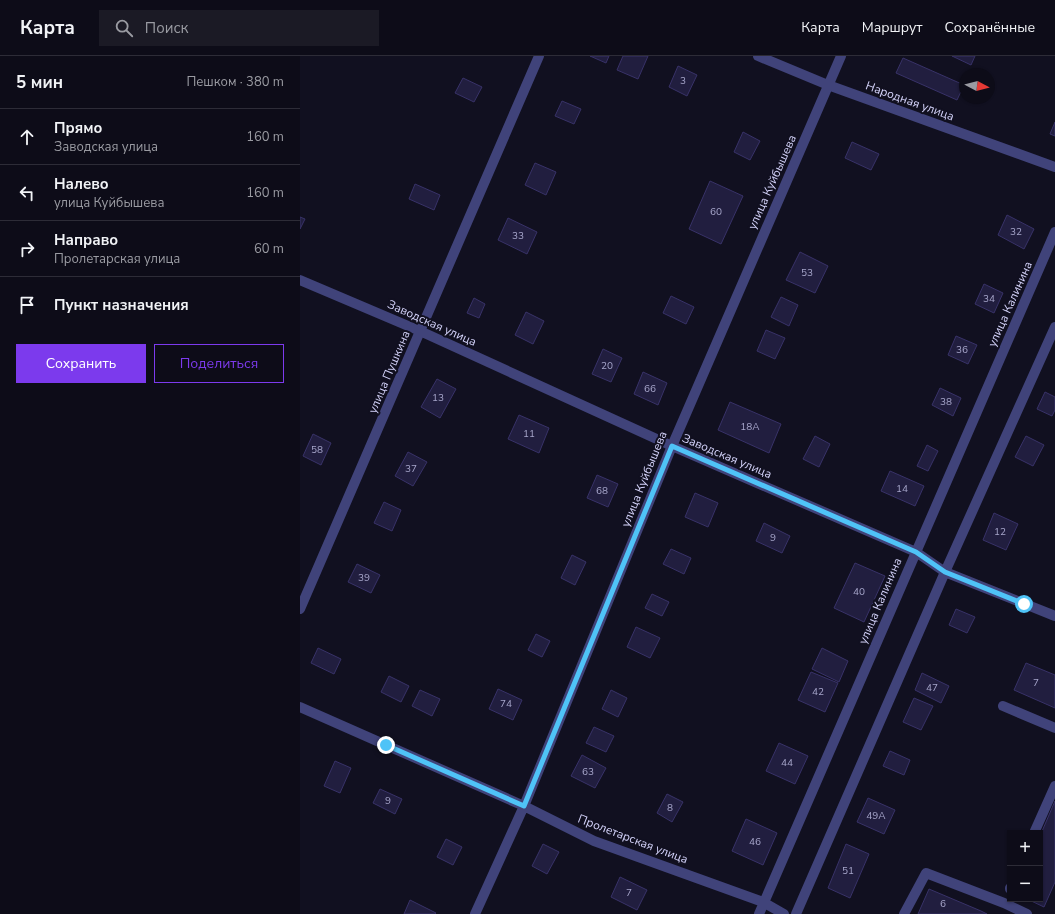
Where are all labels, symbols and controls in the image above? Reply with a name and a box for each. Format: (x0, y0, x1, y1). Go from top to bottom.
search box (99, 10, 379, 46)
text: Карта (20, 15, 75, 41)
icon: search (113, 17, 135, 39)
text: Поиск (145, 18, 188, 38)
text: Карта (801, 18, 840, 37)
text: Маршрут (862, 18, 923, 37)
text: Сохранённые (945, 18, 1035, 37)
north arrow (959, 68, 995, 104)
text: 5 мин (16, 71, 63, 94)
text: Пешком · 380 m (186, 73, 284, 91)
house number: 3 (680, 74, 686, 88)
street label: Народная улица (863, 78, 957, 124)
text: Прямо (54, 118, 102, 138)
icon: ahead (16, 126, 38, 148)
text: 160 m (246, 128, 284, 146)
street label: улица Куйбышева (744, 132, 800, 232)
text: Заводская улица (54, 138, 158, 156)
text: Налево (54, 174, 109, 194)
icon: left (16, 182, 38, 204)
text: 160 m (246, 184, 284, 202)
text: улица Куйбышева (54, 194, 164, 212)
house number: 60 (710, 205, 722, 219)
house number: 32 (1010, 225, 1022, 239)
house number: 33 (512, 229, 524, 243)
text: Направо (54, 230, 118, 250)
icon: right (16, 238, 38, 260)
text: 60 m (254, 240, 284, 258)
text: Пролетарская улица (54, 250, 180, 268)
street label: улица Калинина (984, 259, 1036, 349)
house number: 53 (801, 266, 813, 280)
house number: 34 (983, 292, 995, 306)
icon: arrive (16, 294, 38, 316)
text: Пункт назначения (54, 295, 189, 315)
street label: Заводская улица (385, 296, 479, 350)
street label: улица Пушкина (364, 328, 414, 416)
house number: 36 (956, 343, 968, 357)
button: Сохранить (16, 344, 146, 383)
button: Поделиться (154, 344, 284, 383)
house number: 20 (601, 359, 613, 373)
house number: 66 (644, 382, 656, 396)
house number: 13 (432, 391, 444, 405)
house number: 38 (940, 395, 952, 409)
house number: 18А (740, 420, 760, 434)
house number: 11 (523, 427, 535, 441)
street label: улица Куйбышева (617, 429, 671, 529)
street label: Заводская улица (680, 430, 774, 482)
house number: 58 (311, 443, 323, 457)
house number: 37 (405, 462, 417, 476)
house number: 14 (896, 482, 908, 496)
house number: 68 (596, 484, 608, 498)
house number: 12 (994, 525, 1006, 539)
house number: 9 (770, 531, 776, 545)
street label: улица Калинина (855, 555, 905, 647)
house number: 39 (358, 571, 370, 585)
house number: 40 (853, 585, 865, 599)
route start (1015, 595, 1033, 613)
house number: 7 (1033, 676, 1039, 690)
house number: 47 (926, 681, 938, 695)
house number: 42 (812, 685, 824, 699)
house number: 74 (500, 697, 512, 711)
route end (377, 736, 395, 754)
house number: 44 (781, 756, 793, 770)
house number: 63 (582, 765, 594, 779)
house number: 9 (385, 794, 391, 808)
house number: 8 (667, 801, 673, 815)
house number: 49А (866, 809, 886, 823)
street label: Пролетарская улица (576, 811, 690, 867)
map controls (1007, 830, 1043, 902)
button: + (1007, 830, 1043, 866)
house number: 46 (749, 835, 761, 849)
house number: 51 (842, 864, 854, 878)
button: − (1007, 866, 1043, 902)
house number: 7 (626, 886, 632, 900)
house number: 6 (940, 897, 946, 911)

